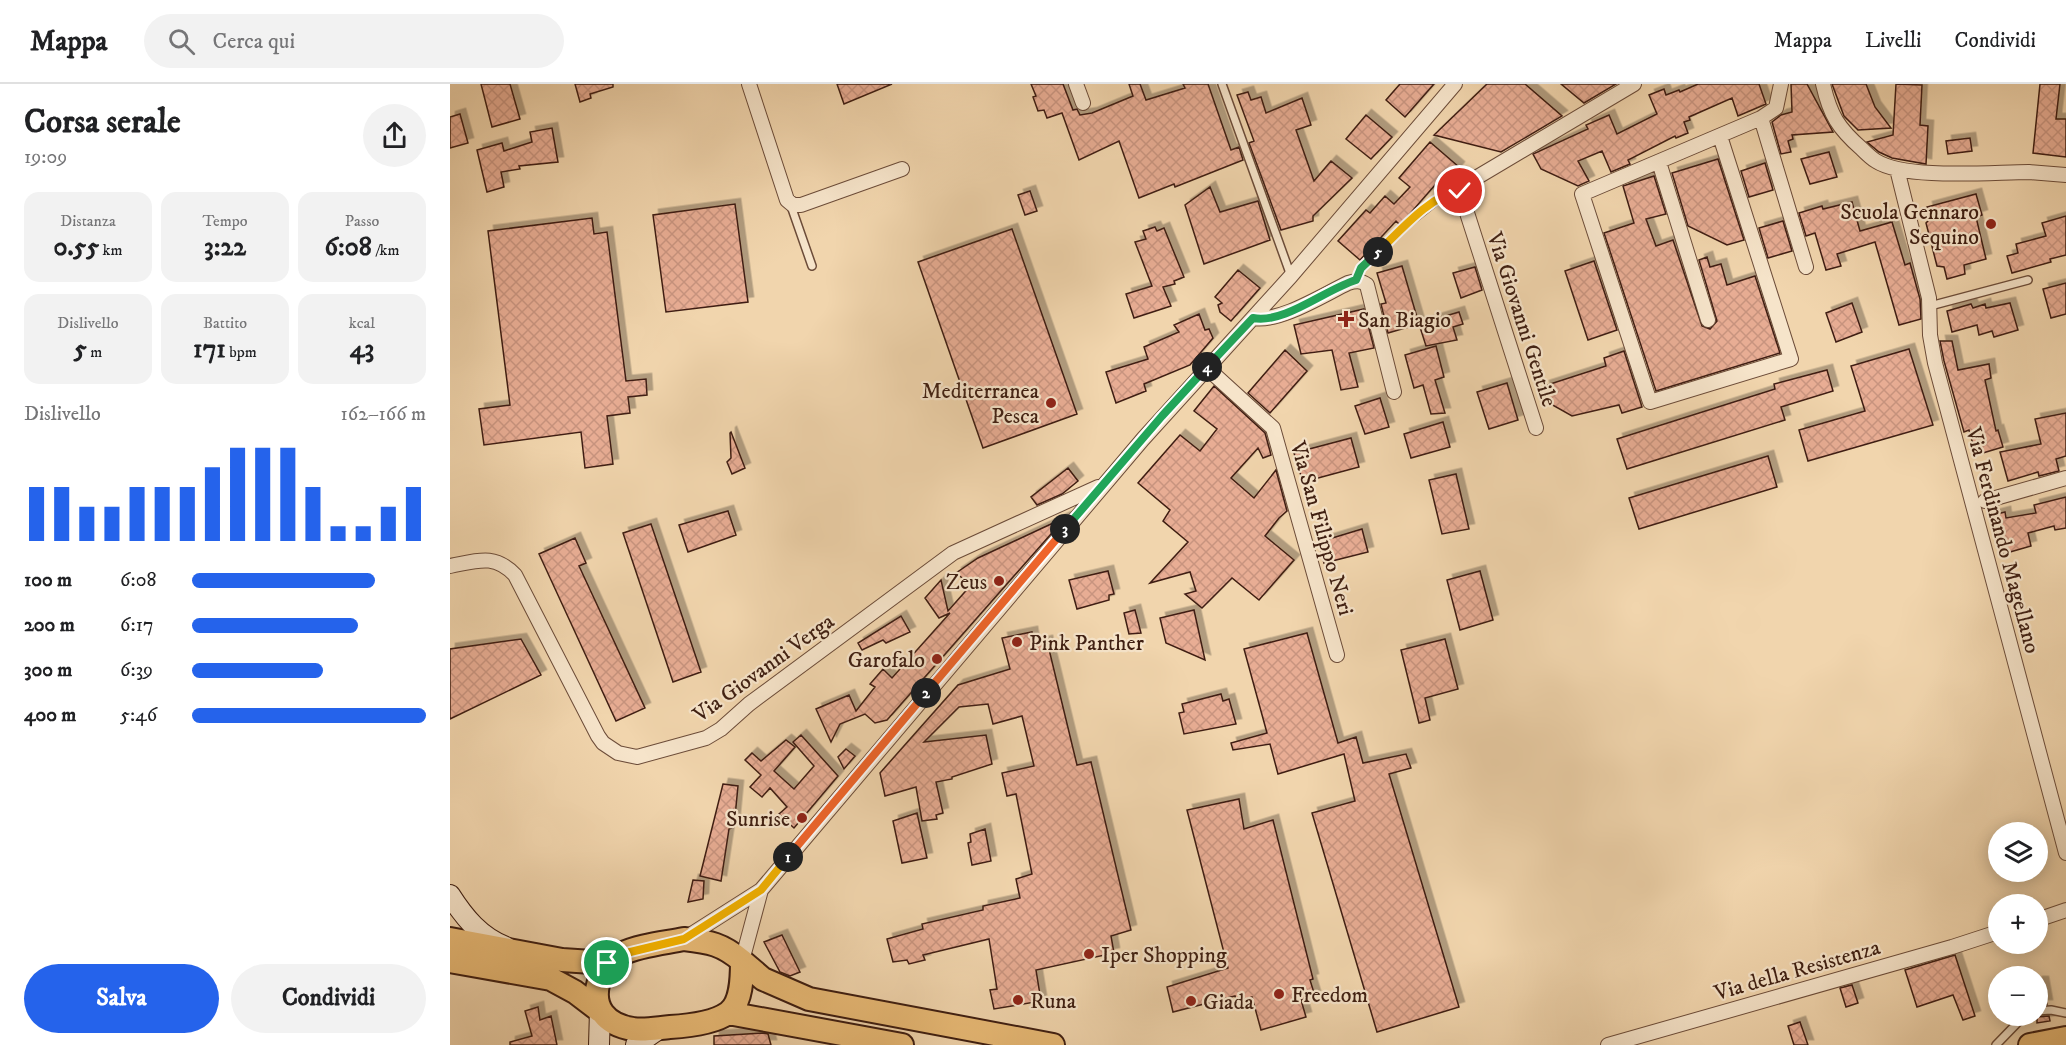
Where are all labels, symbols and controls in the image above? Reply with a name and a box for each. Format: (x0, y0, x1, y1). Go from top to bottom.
search box (144, 14, 564, 68)
text: Mappa (30, 24, 108, 59)
icon: search (165, 25, 198, 58)
text: Cerca qui (213, 28, 295, 55)
text: Mappa (1774, 28, 1832, 54)
text: Livelli (1865, 28, 1921, 54)
text: Condividi (1954, 28, 2036, 54)
text: Corsa serale (24, 102, 181, 143)
button: share (363, 104, 426, 167)
text: 19:09 (24, 145, 67, 170)
pin (1434, 165, 1485, 216)
icon: check (1443, 174, 1476, 207)
place label: Scuola Gennaro Sequino (1840, 199, 1979, 251)
text: Distanza (60, 211, 116, 231)
text: Tempo (203, 211, 247, 231)
text: Passo (345, 211, 379, 231)
marker: Scuola Gennaro Sequino (1984, 217, 1998, 231)
street label: Via Giovanni Gentile (1480, 228, 1563, 410)
text: 0.55 (53, 231, 99, 264)
text: 3:22 (204, 231, 246, 264)
text: 6:08 (324, 231, 372, 264)
pin: 5 (1363, 237, 1393, 267)
text: km (99, 240, 123, 260)
text: /km (372, 240, 400, 260)
text: 5 (1374, 242, 1382, 262)
place label: San Biagio (1358, 307, 1451, 334)
marker: San Biagio (1339, 312, 1353, 326)
text: Dislivello (57, 313, 119, 333)
text: Battito (203, 313, 247, 333)
text: kcal (349, 313, 375, 333)
text: 5 (74, 333, 87, 366)
text: 171 (193, 333, 226, 366)
text: 43 (350, 333, 374, 366)
text: m (87, 342, 102, 362)
text: bpm (226, 342, 257, 362)
pin: 4 (1192, 352, 1222, 382)
text: 4 (1202, 357, 1212, 377)
place label: Mediterranea Pesca (922, 378, 1040, 430)
marker: Mediterranea Pesca (1044, 396, 1058, 410)
text: Dislivello (24, 402, 101, 427)
text: 162–166 m (341, 402, 426, 427)
street label: Via Ferdinando Magellano (1959, 423, 2046, 656)
street label: Via San Filippo Neri (1283, 437, 1359, 619)
pin: 3 (1050, 514, 1080, 544)
text: 3 (1062, 519, 1068, 539)
text: 100 m (24, 568, 72, 593)
text: 6:08 (120, 568, 156, 593)
place label: Zeus (946, 569, 987, 596)
marker: Zeus (992, 574, 1006, 588)
street label: Via Giovanni Verga (687, 608, 840, 729)
text: 200 m (24, 613, 75, 638)
text: 6:17 (120, 613, 154, 638)
place label: Pink Panther (1029, 630, 1145, 657)
marker: Pink Panther (1010, 635, 1024, 649)
place label: Garofalo (848, 647, 925, 674)
marker: Garofalo (930, 652, 944, 666)
text: 300 m (24, 658, 72, 683)
text: 6:39 (120, 658, 153, 683)
pin: 2 (911, 678, 941, 708)
text: 2 (922, 683, 930, 703)
text: 400 m (24, 703, 76, 728)
text: 5:46 (120, 703, 157, 728)
place label: Sunrise (726, 806, 790, 833)
marker: Sunrise (795, 811, 809, 825)
map controls (1988, 822, 2048, 1026)
button: layers (1988, 822, 2048, 882)
pin: 1 (773, 842, 803, 872)
text: 1 (785, 847, 791, 867)
button: + (1988, 894, 2048, 954)
street label: Via della Resistenza (1710, 934, 1884, 1007)
pin (581, 937, 632, 988)
place label: Iper Shopping (1101, 942, 1227, 969)
icon: arrive (590, 946, 623, 979)
marker: Iper Shopping (1082, 947, 1096, 961)
button: Salva (24, 964, 219, 1033)
button: Condividi (231, 964, 426, 1033)
button: − (1988, 966, 2048, 1026)
place label: Freedom (1291, 982, 1368, 1009)
marker: Freedom (1272, 987, 1286, 1001)
place label: Runa (1030, 988, 1077, 1015)
place label: Giada (1203, 989, 1254, 1016)
marker: Runa (1011, 993, 1025, 1007)
marker: Giada (1184, 994, 1198, 1008)

